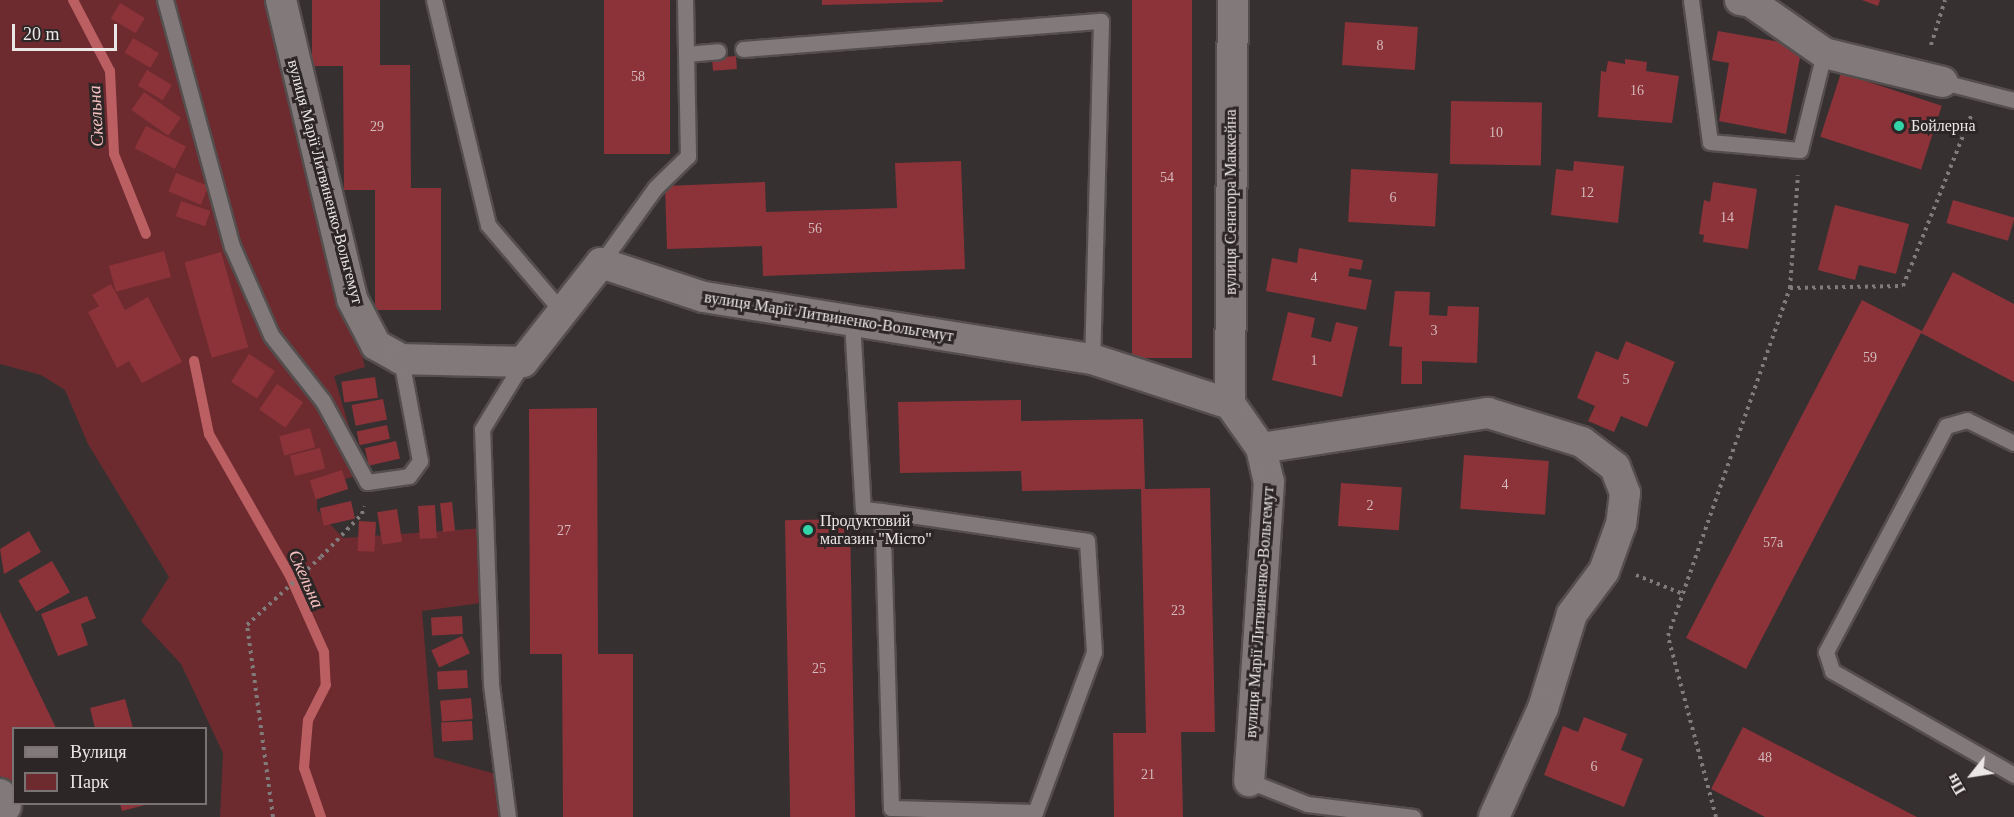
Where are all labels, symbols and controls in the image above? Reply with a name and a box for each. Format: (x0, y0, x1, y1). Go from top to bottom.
scale bar (15, 12, 120, 50)
text: 20 m (23, 24, 60, 44)
house number: 8 (1376, 38, 1384, 54)
street label: вулиця Марії Литвиненко-Вольгемут (283, 58, 367, 306)
house number: 58 (631, 69, 645, 85)
house number: 16 (1630, 83, 1644, 99)
water label: Скельна (84, 85, 108, 147)
street label: вулиця Сенатора Маккейна (1221, 109, 1241, 295)
place label: Бойлерна (1911, 116, 1976, 136)
house number: 29 (370, 119, 384, 135)
marker: Бойлерна (1892, 119, 1906, 133)
house number: 10 (1489, 125, 1503, 141)
house number: 54 (1160, 170, 1174, 186)
house number: 12 (1580, 185, 1594, 201)
house number: 6 (1390, 190, 1396, 206)
house number: 14 (1720, 210, 1734, 226)
house number: 56 (808, 221, 822, 237)
house number: 4 (1310, 270, 1318, 286)
street label: вулиця Марії Литвиненко-Вольгемут (703, 288, 955, 346)
house number: 3 (1430, 323, 1438, 339)
house number: 59 (1863, 350, 1877, 366)
house number: 1 (1310, 353, 1318, 369)
house number: 5 (1622, 372, 1630, 388)
house number: 4 (1502, 477, 1508, 493)
street label: вулиця Марії Литвиненко-Вольгемут (1242, 485, 1278, 739)
house number: 2 (1366, 498, 1374, 514)
place label: Продуктовий магазин "Місто" (820, 511, 932, 549)
house number: 27 (557, 523, 571, 539)
marker: Продуктовий магазин "Місто" (801, 523, 815, 537)
house number: 57а (1763, 535, 1783, 551)
water label: Скельна (284, 547, 328, 611)
house number: 23 (1171, 603, 1185, 619)
house number: 25 (812, 661, 826, 677)
legend (12, 727, 207, 805)
text: Вулиця (70, 742, 127, 762)
north arrow (1942, 745, 2002, 805)
house number: 48 (1758, 750, 1772, 766)
house number: 6 (1591, 759, 1598, 775)
house number: 21 (1141, 767, 1155, 783)
text: Пн (1943, 771, 1969, 798)
text: Парк (70, 772, 109, 792)

